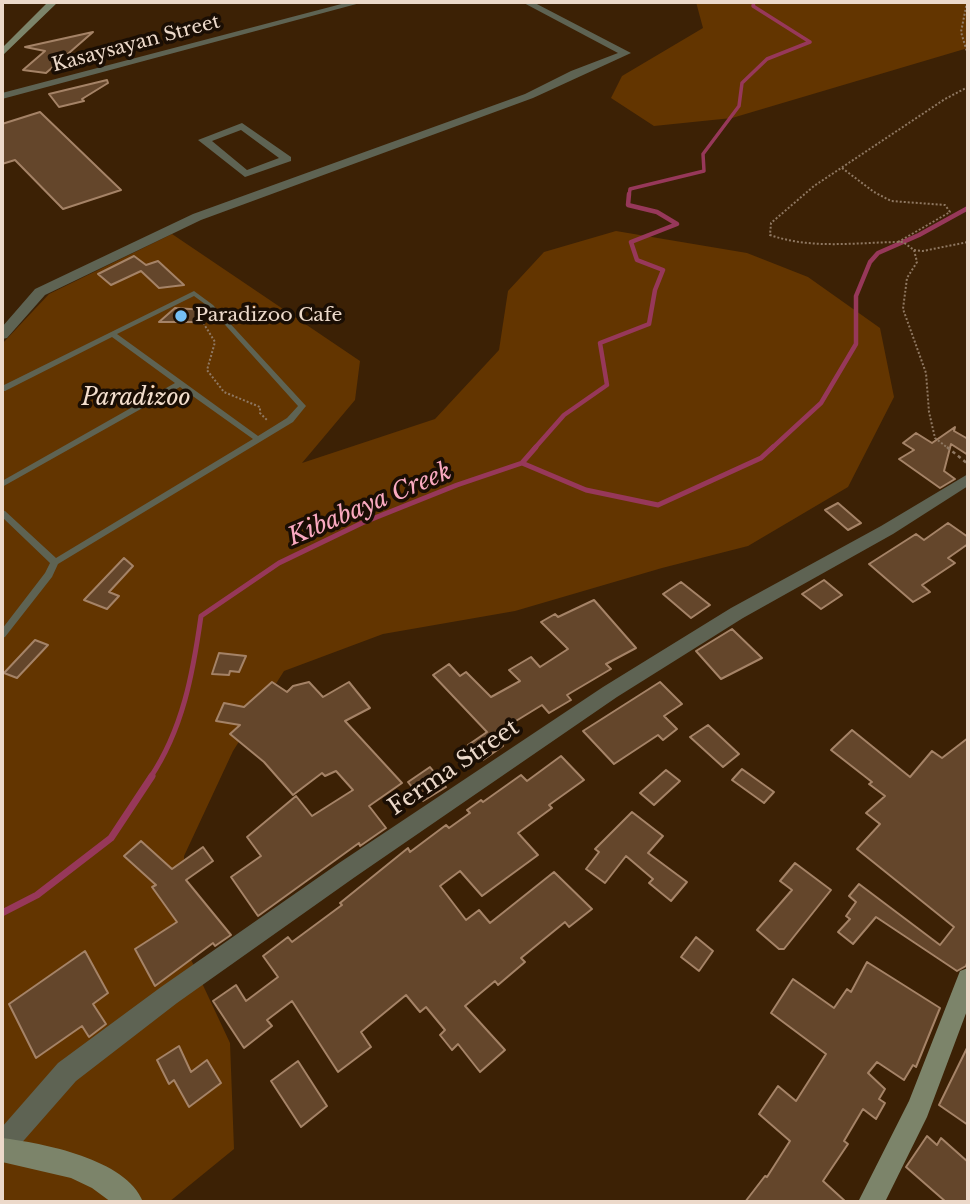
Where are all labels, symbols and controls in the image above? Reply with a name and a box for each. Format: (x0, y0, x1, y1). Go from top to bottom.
street label: Kasaysayan Street (50, 11, 222, 77)
place label: Paradizoo Cafe (195, 305, 342, 327)
marker: Paradizoo Cafe (173, 308, 189, 324)
park label: Paradizoo (82, 385, 190, 413)
water label: Kibabaya Creek (284, 458, 456, 552)
street label: Ferma Street (383, 714, 525, 822)

